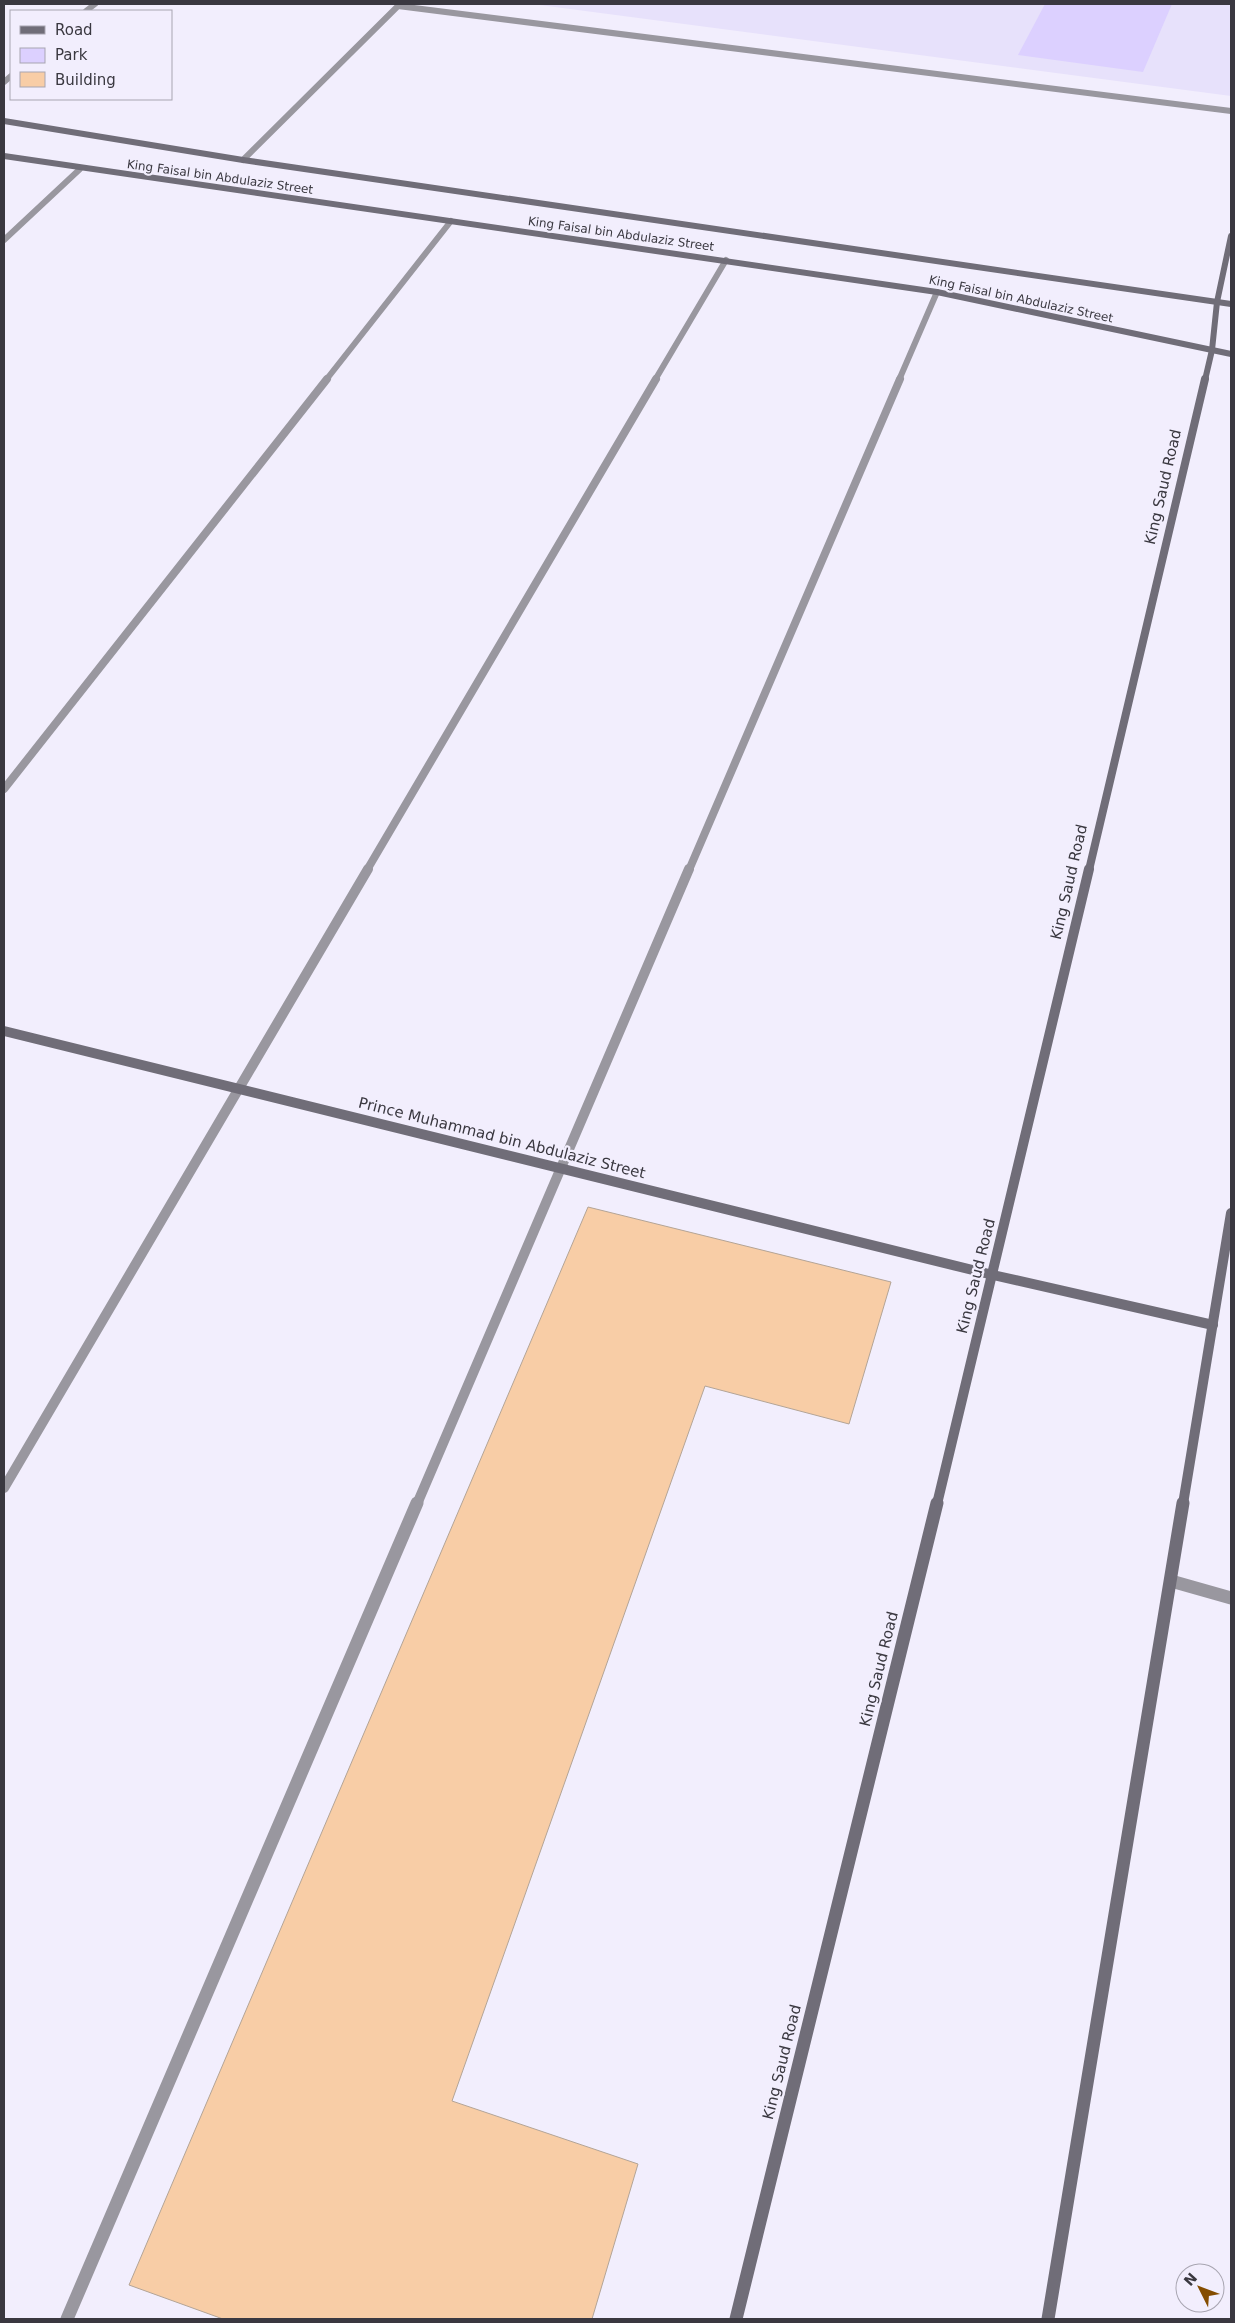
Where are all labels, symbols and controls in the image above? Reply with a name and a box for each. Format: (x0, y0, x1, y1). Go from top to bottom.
legend (10, 10, 172, 100)
text: Road (55, 21, 93, 39)
text: Park (55, 46, 88, 64)
text: Building (55, 71, 116, 89)
street label: King Faisal bin Abdulaziz Street (126, 157, 314, 197)
street label: King Faisal bin Abdulaziz Street (527, 214, 715, 254)
street label: King Faisal bin Abdulaziz Street (928, 273, 1115, 325)
street label: King Saud Road (1141, 428, 1185, 546)
street label: King Saud Road (1047, 823, 1091, 941)
street label: Prince Muhammad bin Abdulaziz Street (357, 1094, 647, 1182)
street label: King Saud Road (953, 1217, 999, 1335)
street label: King Saud Road (856, 1610, 902, 1728)
street label: King Saud Road (759, 2003, 805, 2121)
north arrow (1175, 2263, 1225, 2313)
text: N (1180, 2270, 1200, 2289)

